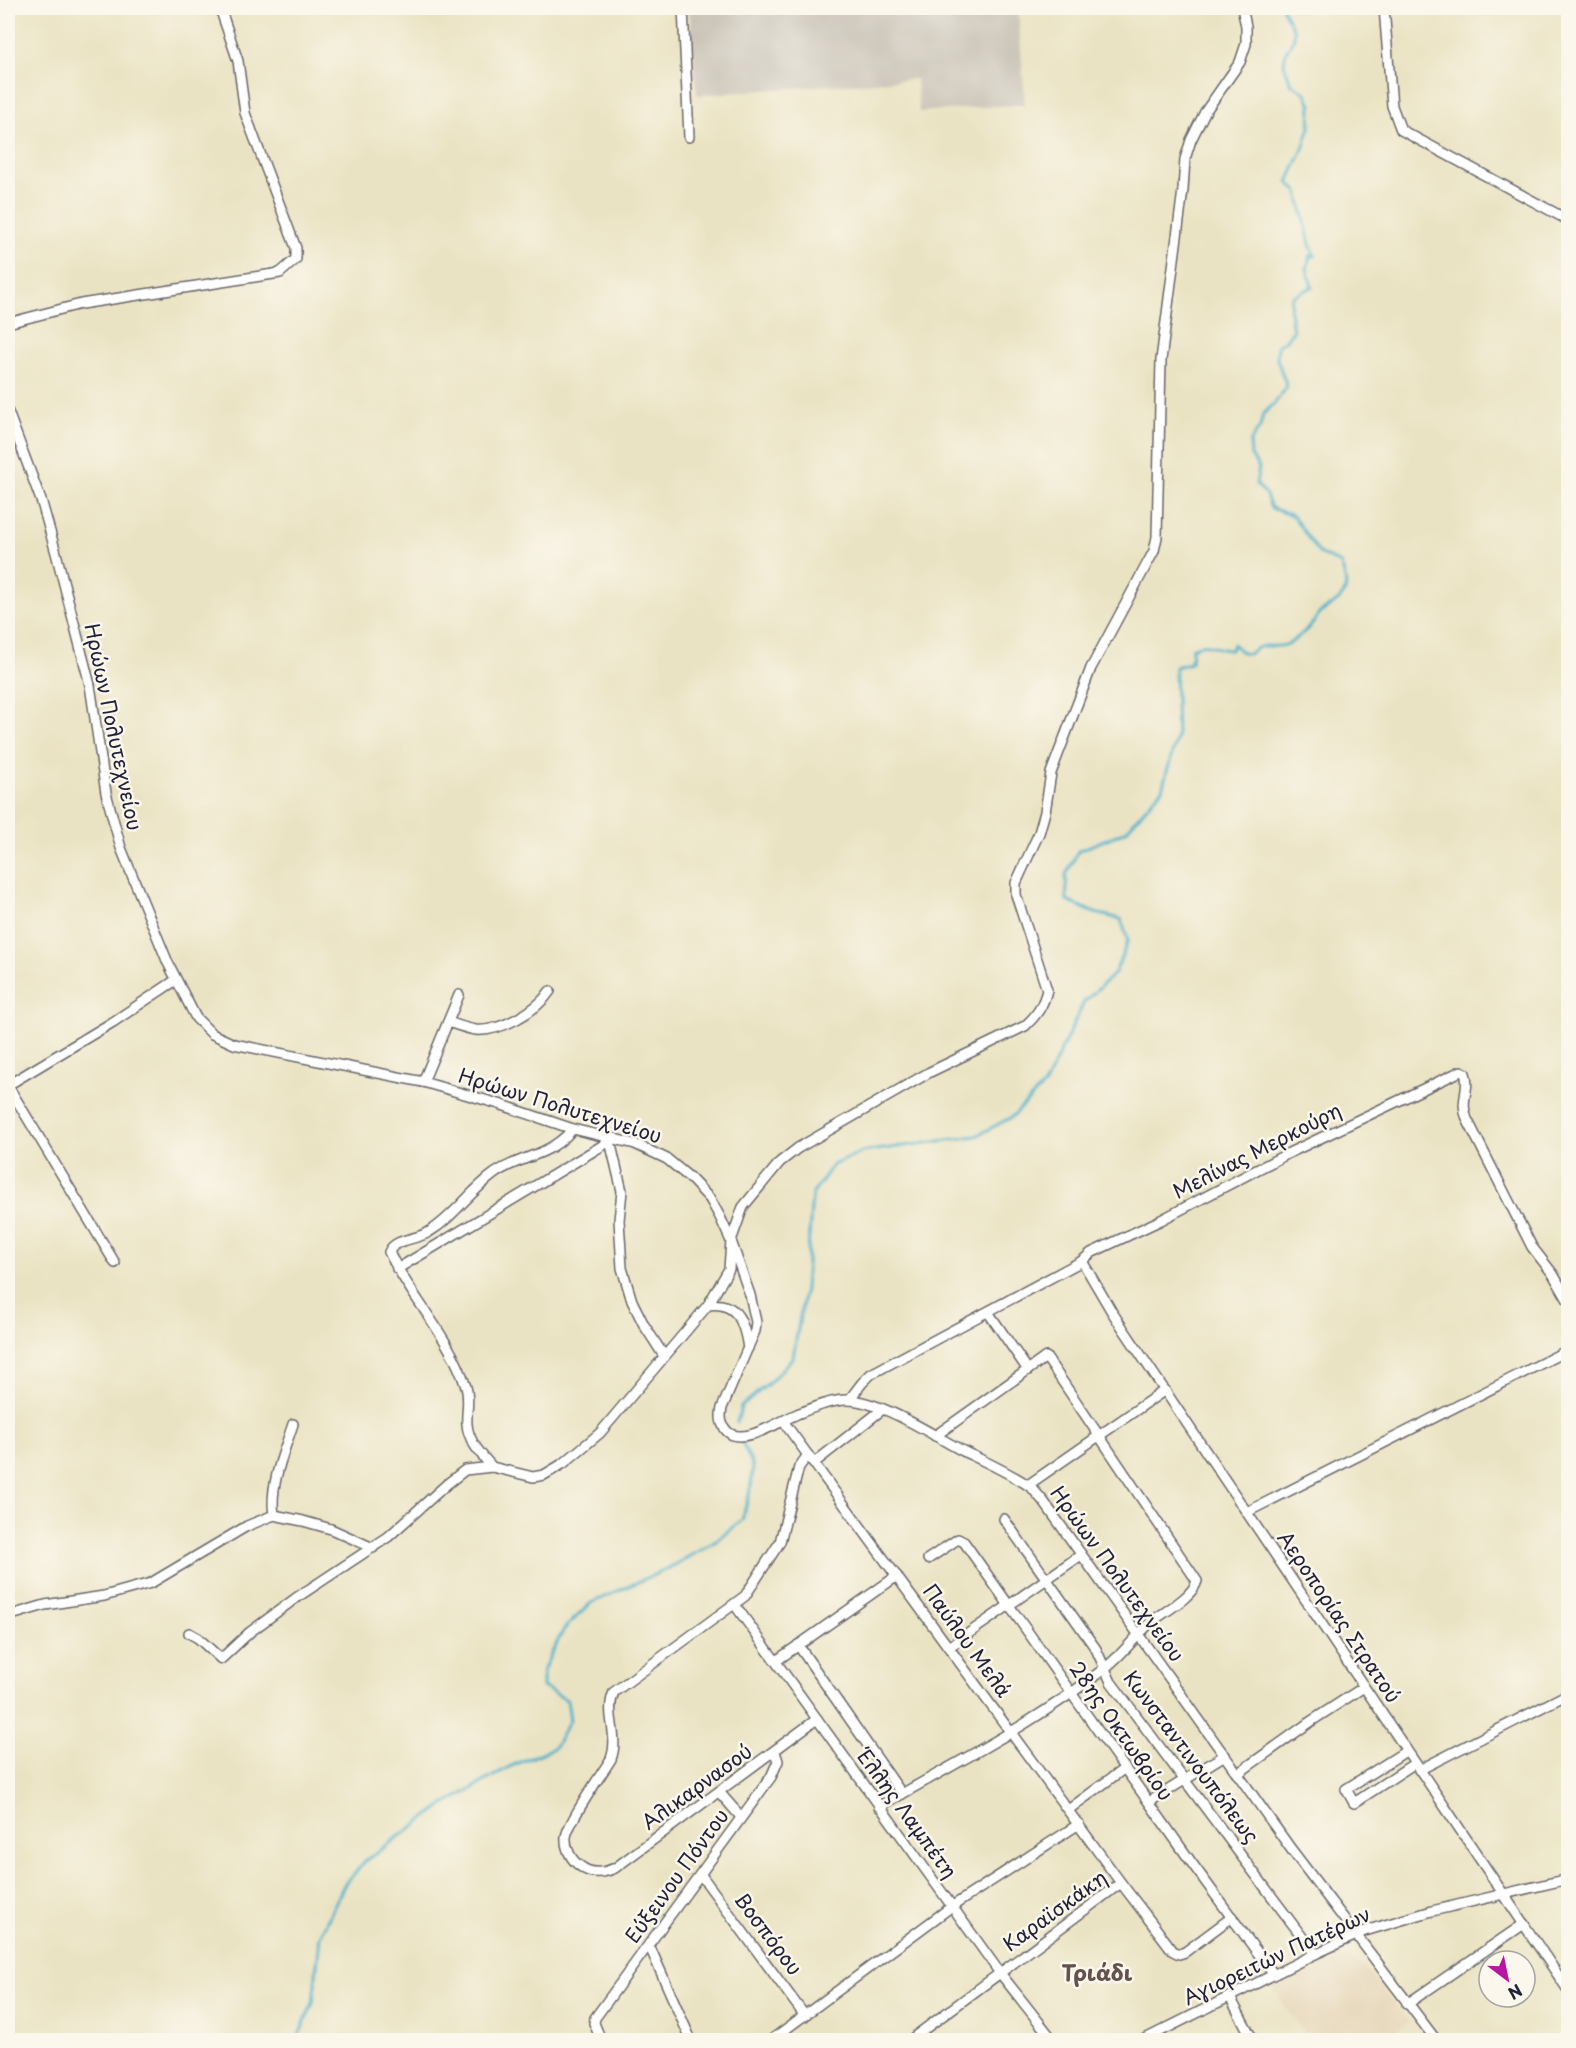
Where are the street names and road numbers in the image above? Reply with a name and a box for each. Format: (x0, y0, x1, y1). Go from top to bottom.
street label: Ηρώων Πολυτεχνείου (77, 620, 151, 833)
street label: Ηρώων Πολυτεχνείου (455, 1060, 666, 1150)
street label: Μελίνας Μερκούρη (1167, 1095, 1346, 1206)
street label: Ηρώων Πολυτεχνείου (1044, 1479, 1192, 1668)
street label: Αεροπορίας Στρατού (1271, 1525, 1409, 1708)
street label: Παύλου Μελά (916, 1578, 1019, 1703)
street label: 28ης Οκτωβρίου (1062, 1655, 1181, 1806)
street label: Κωνσταντινουπόλεως (1117, 1664, 1267, 1849)
street label: Αλικαρνασού (635, 1736, 758, 1837)
street label: Έλλης Λαμπέτη (849, 1740, 965, 1884)
street label: Εύξεινου Πόντου (617, 1802, 735, 1949)
street label: Καραϊσκάκη (996, 1862, 1113, 1958)
street label: Βοσπόρου (728, 1886, 810, 1981)
street label: Αγιορειτών Πατέρων (1178, 1898, 1375, 2012)

